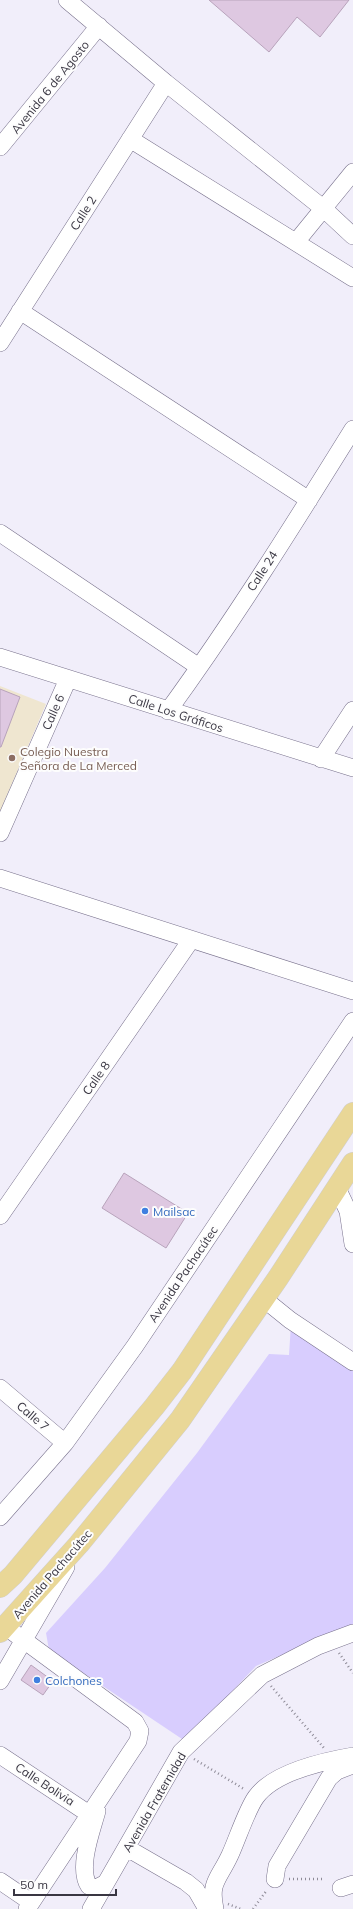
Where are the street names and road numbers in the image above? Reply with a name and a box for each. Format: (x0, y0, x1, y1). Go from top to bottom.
street label: Avenida 6 de Agosto (8, 37, 92, 137)
street label: Calle 2 (67, 193, 99, 233)
street label: Calle 24 (243, 548, 281, 594)
street label: Calle Los Gráficos (127, 691, 225, 735)
street label: Calle 6 (38, 692, 68, 732)
street label: Calle 8 (79, 1058, 113, 1098)
street label: Avenida Pachacútec (145, 1223, 221, 1325)
street label: Calle 7 (14, 1398, 52, 1434)
street label: Avenida Pachacútec (9, 1526, 95, 1622)
street label: Avenida Fraternidad (119, 1749, 189, 1855)
street label: Calle Bolivia (13, 1759, 77, 1809)

